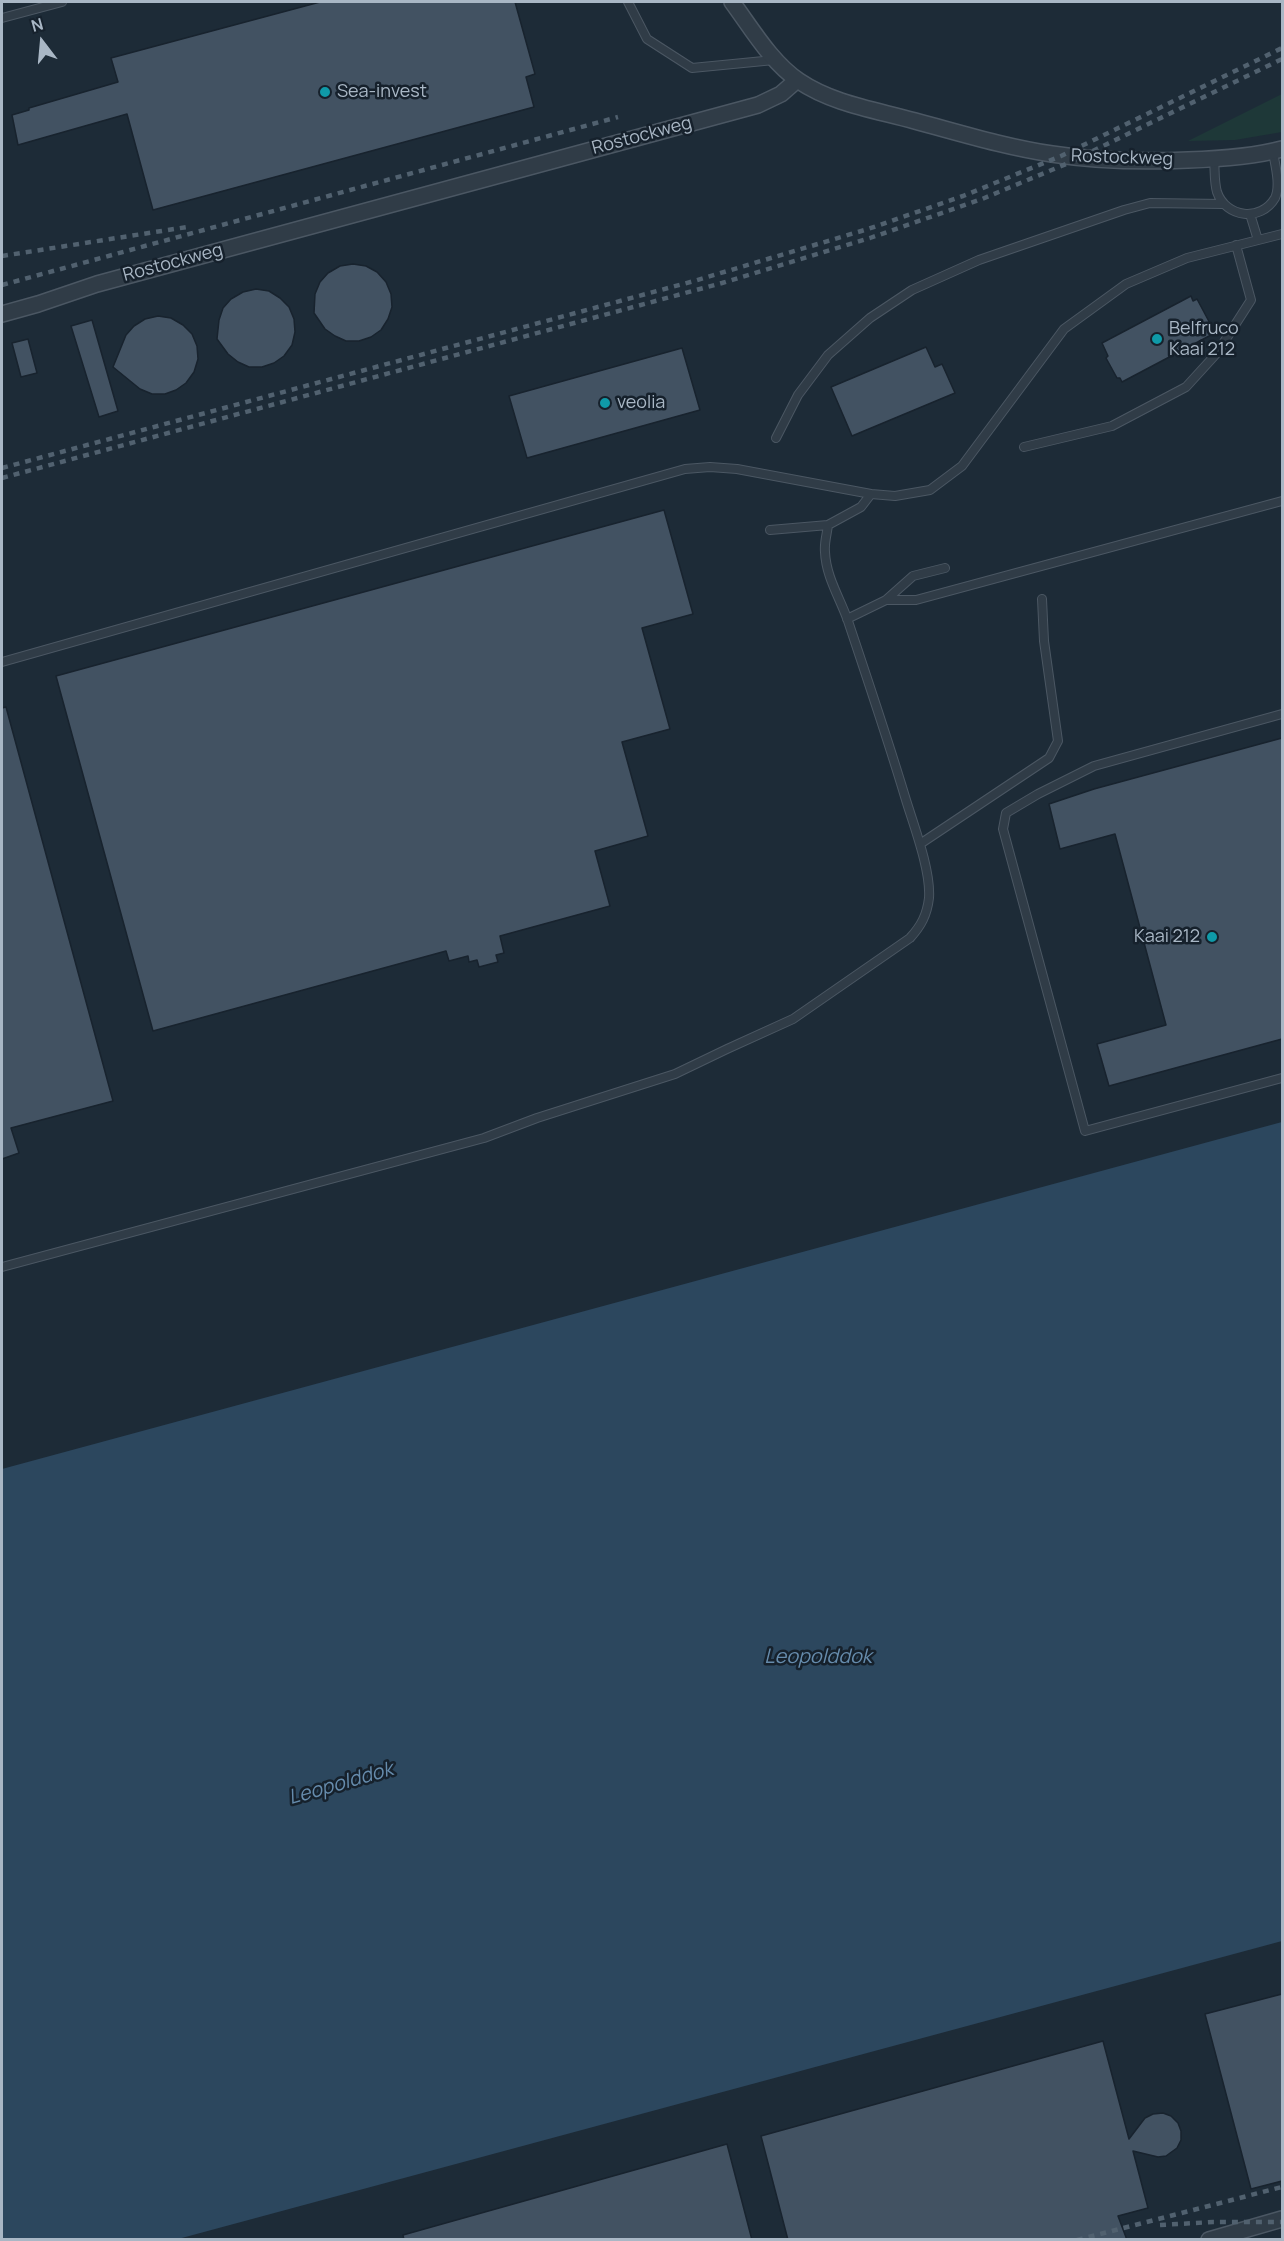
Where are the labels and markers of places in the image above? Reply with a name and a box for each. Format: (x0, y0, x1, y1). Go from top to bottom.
place label: Sea-invest (337, 81, 427, 103)
marker: Sea-invest (318, 85, 332, 99)
place label: Belfruco Kaai 212 (1169, 318, 1239, 360)
marker: Belfruco Kaai 212 (1150, 332, 1164, 346)
place label: veolia (617, 392, 665, 414)
marker: veolia (598, 396, 612, 410)
place label: Kaai 212 (1134, 926, 1200, 948)
marker: Kaai 212 (1205, 930, 1219, 944)

